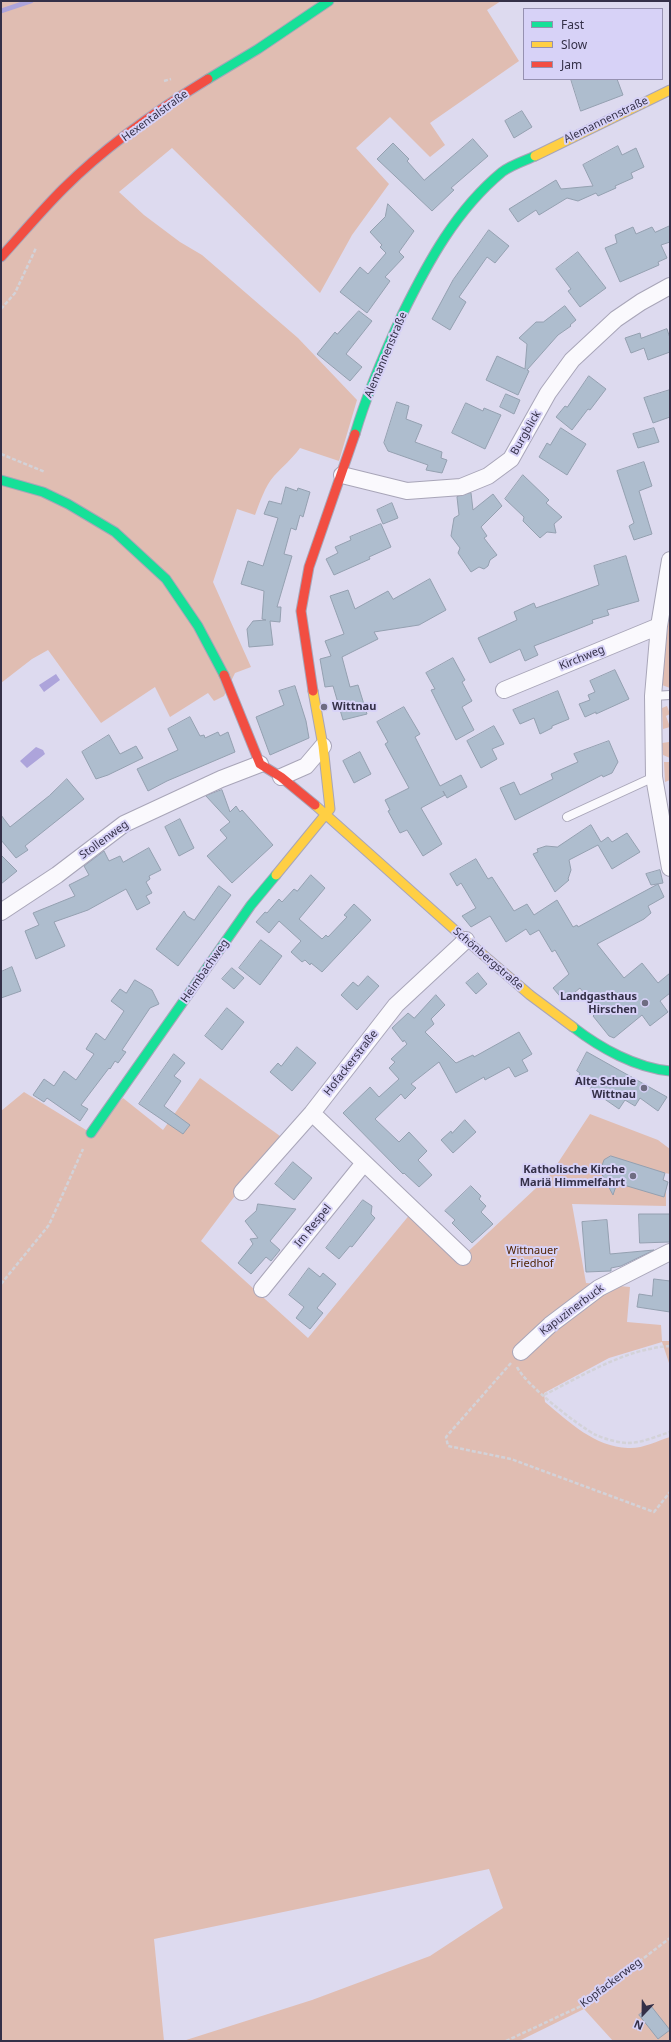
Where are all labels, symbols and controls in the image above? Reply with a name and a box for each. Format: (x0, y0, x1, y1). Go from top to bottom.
legend (523, 8, 663, 80)
text: Fast (561, 16, 584, 33)
text: Slow (561, 36, 587, 53)
text: Jam (561, 56, 582, 73)
street label: Hexentalstraße (119, 88, 191, 144)
street label: Alemannenstraße (562, 94, 650, 146)
street label: Alemannenstraße (362, 310, 410, 400)
street label: Burgblick (508, 409, 544, 457)
street label: Kirchweg (557, 643, 607, 673)
place label: Wittnau (332, 700, 376, 714)
marker: Wittnau (319, 702, 329, 712)
street label: Stollenweg (77, 818, 131, 862)
street label: Schönbergstraße (450, 925, 526, 993)
street label: Heimbachweg (178, 937, 232, 1005)
place label: Landgasthaus Hirschen (560, 990, 637, 1016)
marker: Landgasthaus Hirschen (640, 998, 650, 1008)
street label: Hofackerstraße (321, 1028, 381, 1098)
place label: Alte Schule Wittnau (575, 1075, 636, 1101)
marker: Alte Schule Wittnau (639, 1083, 649, 1093)
place label: Katholische Kirche Mariä Himmelfahrt (520, 1163, 625, 1189)
marker: Katholische Kirche Mariä Himmelfahrt (628, 1171, 638, 1181)
street label: Im Respel (292, 1202, 334, 1250)
park label: Wittnauer Friedhof (506, 1244, 558, 1270)
street label: Kapuzinerbuck (537, 1282, 607, 1338)
street label: Kopfackerweg (578, 1956, 644, 2010)
north arrow (623, 1994, 663, 2034)
text: N (631, 2017, 645, 2034)

